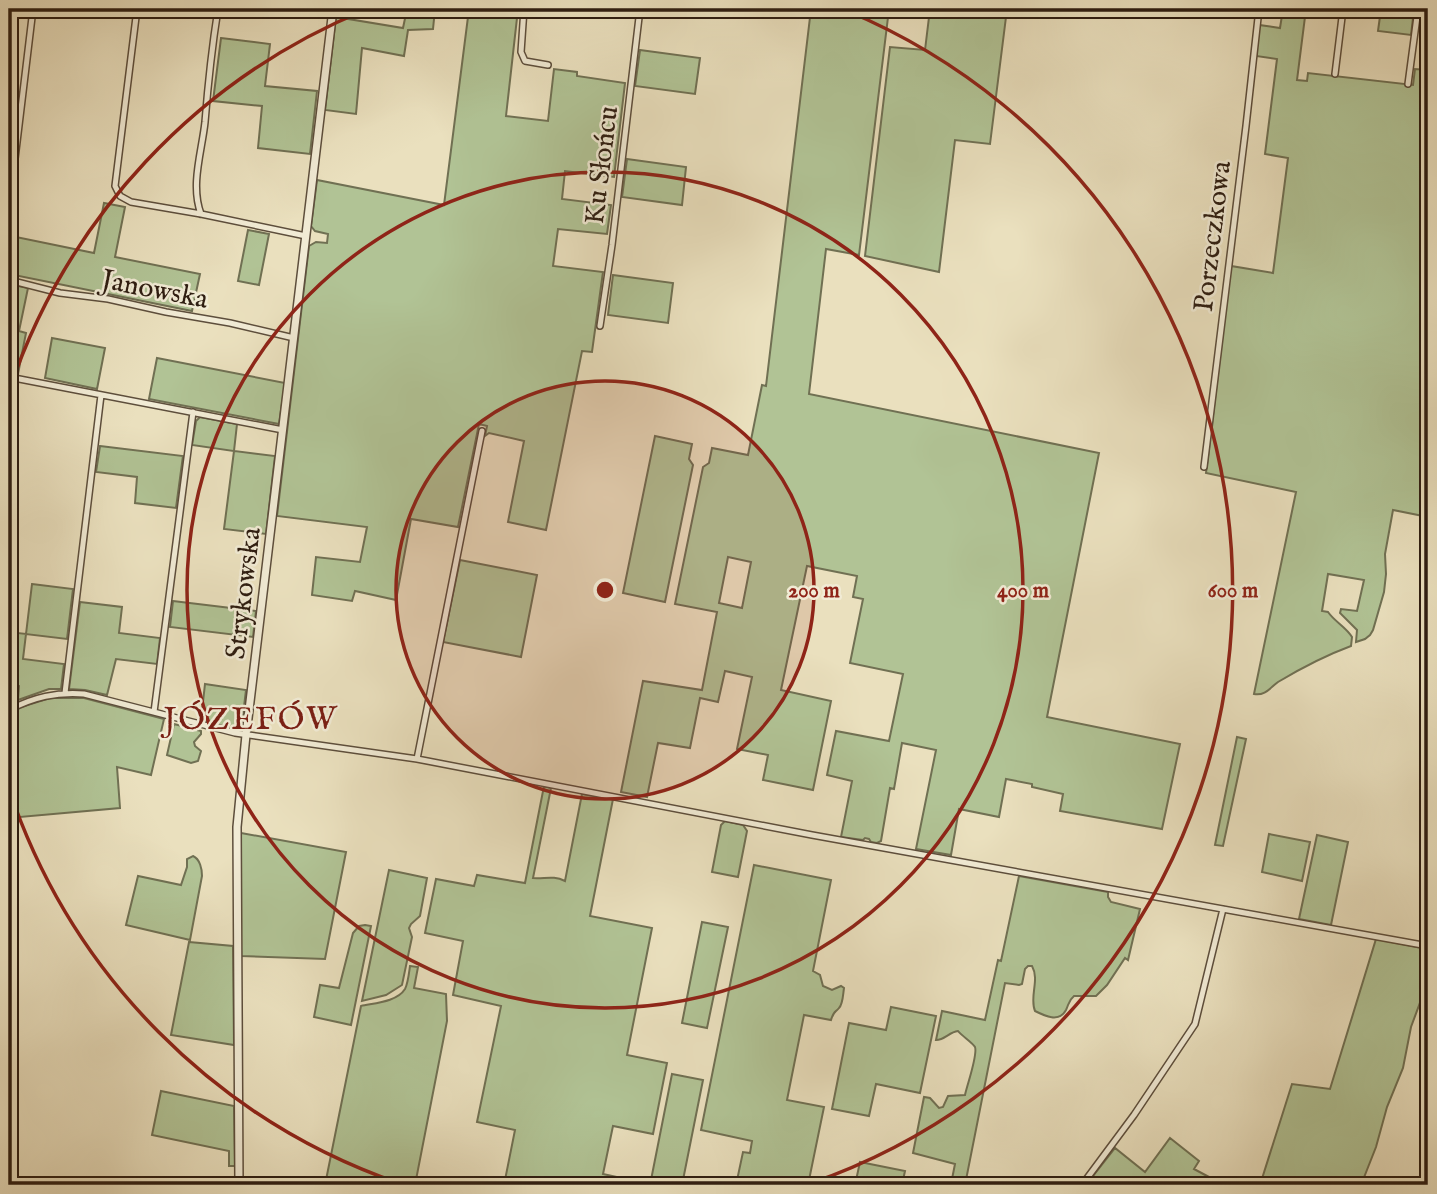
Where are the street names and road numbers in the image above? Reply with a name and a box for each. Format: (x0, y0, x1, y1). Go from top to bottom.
street label: Ku Słońcu (578, 104, 627, 227)
street label: Porzeczkowa (1187, 158, 1240, 314)
street label: Janowska (95, 262, 212, 318)
street label: Strykowska (219, 525, 270, 661)

